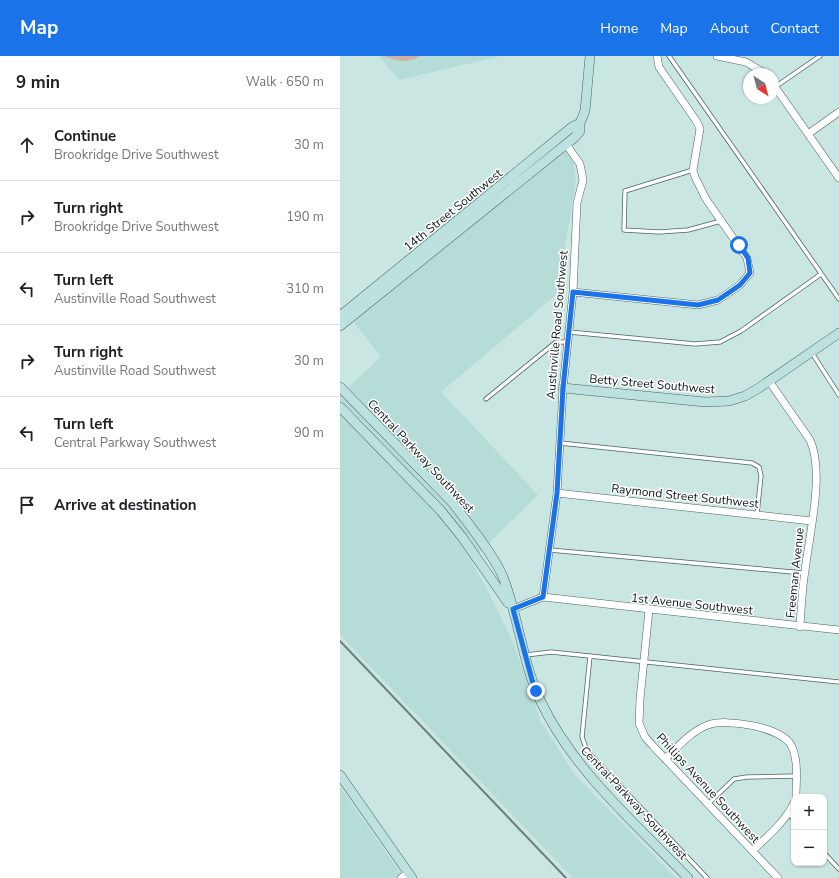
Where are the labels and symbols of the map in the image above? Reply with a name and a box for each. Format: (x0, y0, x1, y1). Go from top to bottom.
north arrow (743, 68, 779, 104)
street label: 14th Street Southwest (400, 165, 506, 255)
route start (730, 236, 748, 254)
street label: Austinville Road Southwest (543, 249, 572, 400)
street label: Betty Street Southwest (589, 371, 716, 398)
street label: Central Parkway Southwest (364, 396, 478, 517)
street label: Raymond Street Southwest (610, 480, 760, 512)
street label: Freeman Avenue (782, 527, 808, 619)
street label: 1st Avenue Southwest (630, 590, 754, 618)
route end (527, 682, 545, 700)
street label: Phillips Avenue Southwest (653, 730, 764, 847)
street label: Central Parkway Southwest (577, 743, 691, 864)

